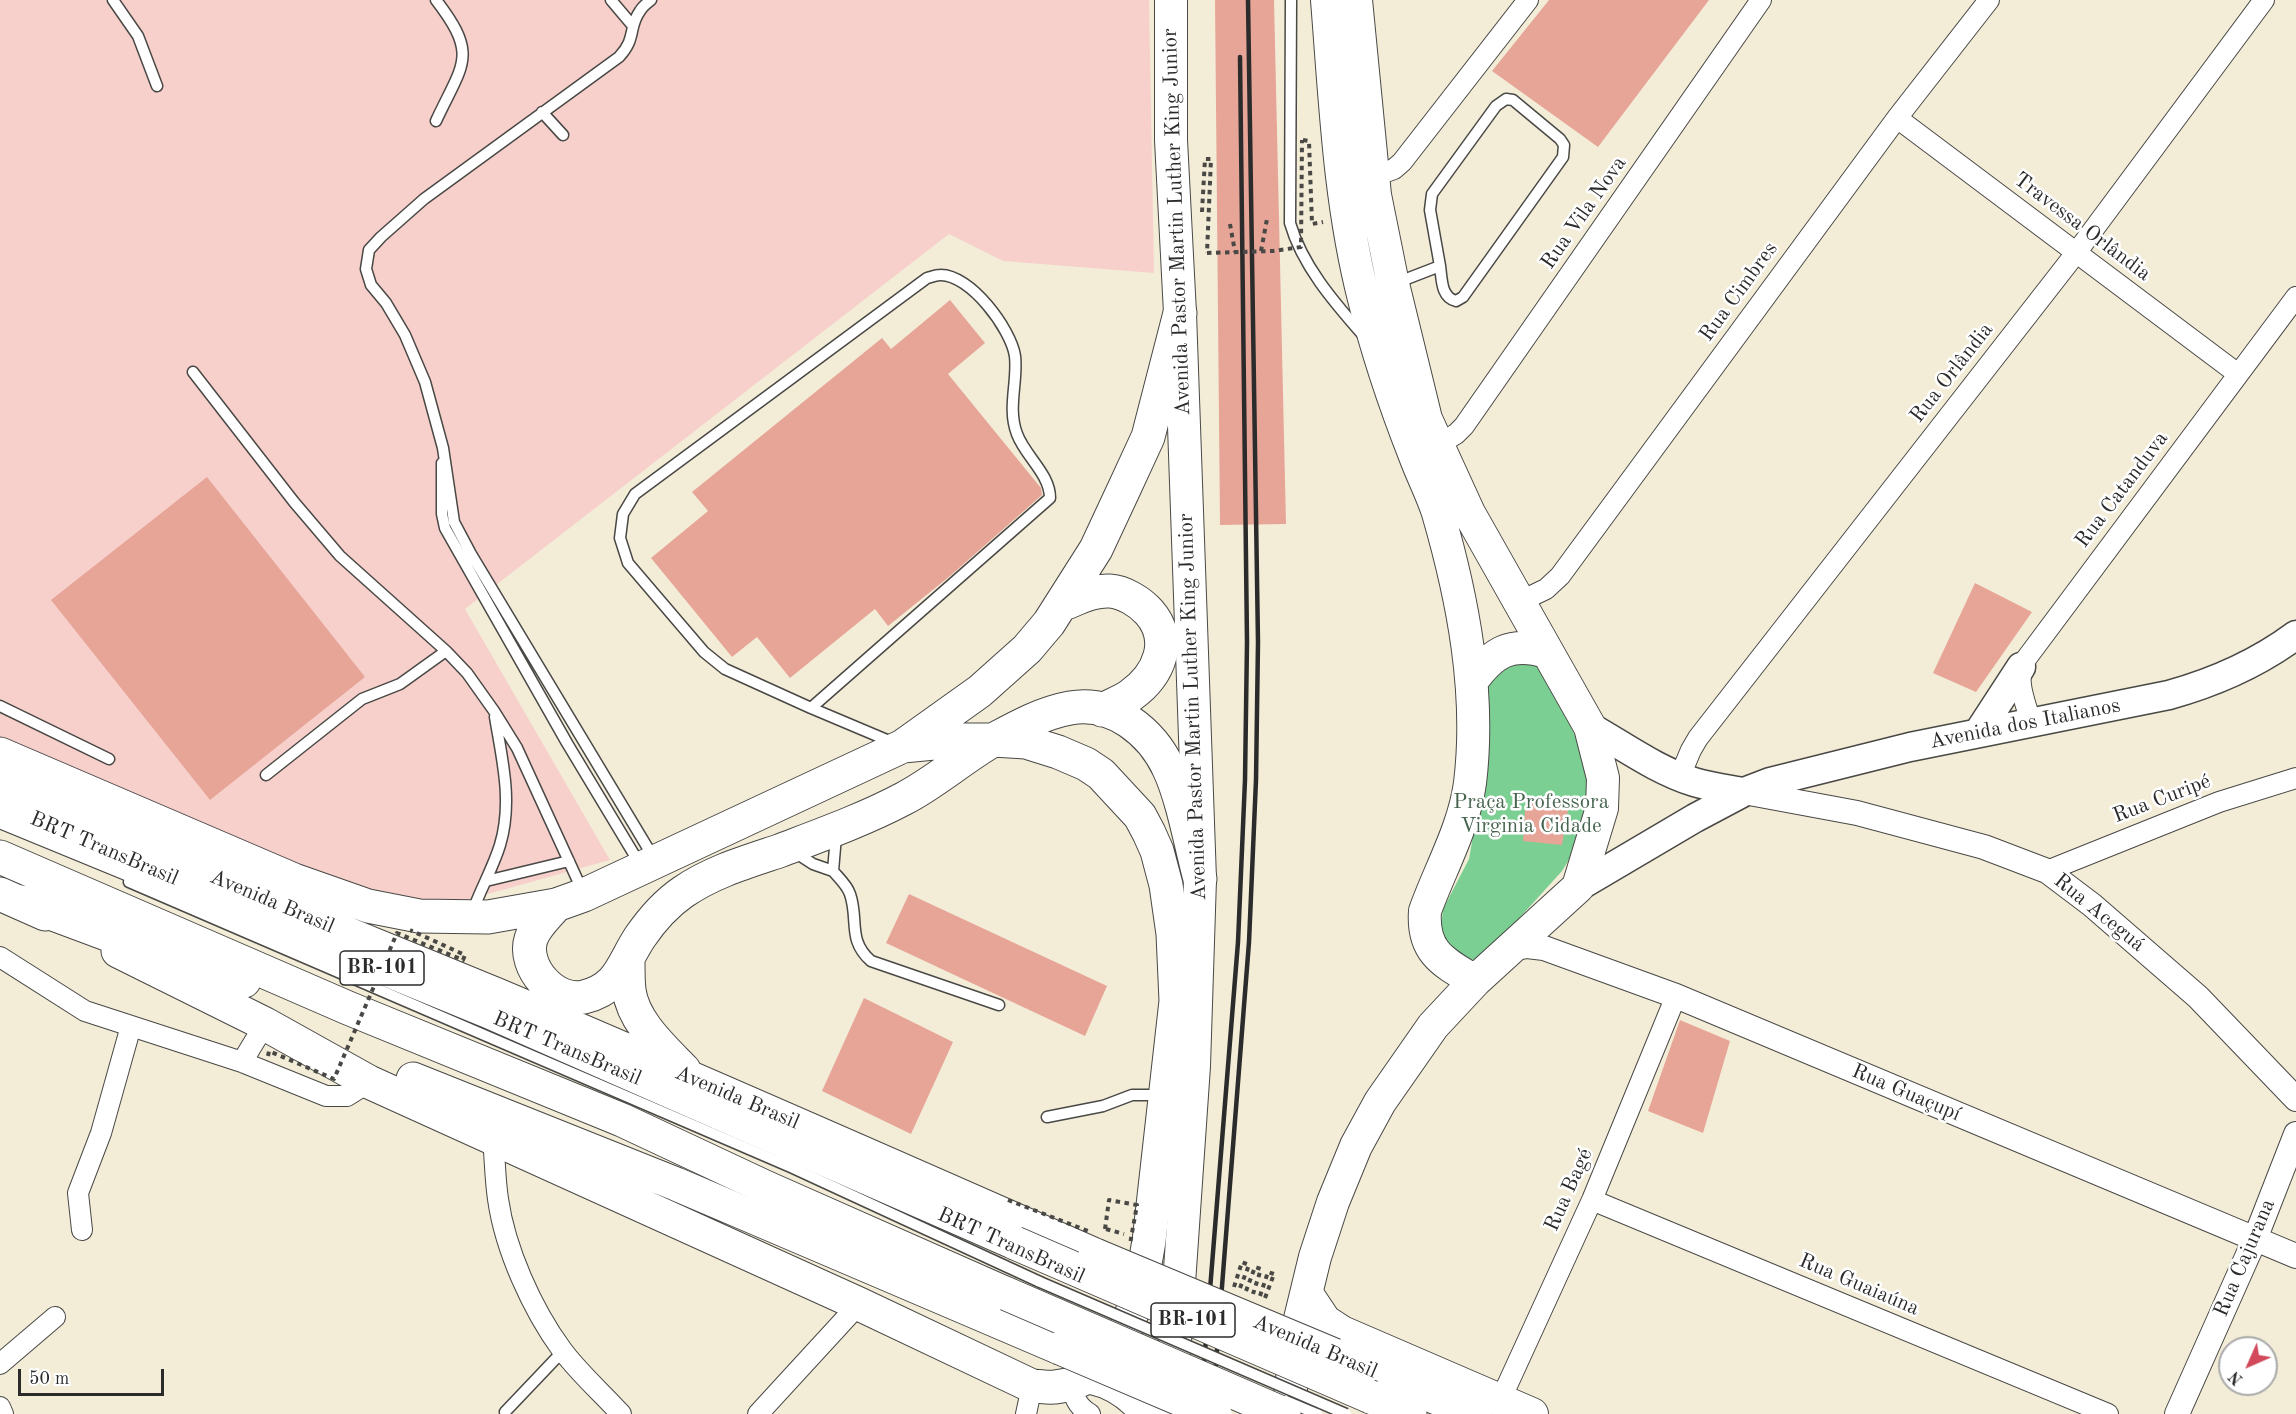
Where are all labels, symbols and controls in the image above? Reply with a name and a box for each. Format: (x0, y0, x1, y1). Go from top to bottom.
street label: Avenida Pastor Martin Luther King Junior (1158, 28, 1196, 416)
street label: Rua Vila Nova (1536, 152, 1632, 274)
street label: Travessa Orlândia (2008, 167, 2156, 287)
street label: Rua Cimbres (1694, 237, 1784, 347)
street label: Rua Orlândia (1905, 318, 1999, 428)
street label: Rua Catanduva (2070, 427, 2174, 553)
street label: Avenida Pastor Martin Luther King Junior (1174, 513, 1212, 901)
street label: Avenida dos Italianos (1928, 693, 2122, 755)
street label: Rua Curipé (2110, 769, 2214, 829)
park label: Praça Professora Virginia Cidade (1453, 789, 1609, 839)
street label: BRT TransBrasil (26, 806, 182, 892)
street label: Avenida Brasil (206, 864, 338, 940)
street label: Rua Aceguá (2048, 869, 2150, 957)
road number: BR-101 (340, 951, 424, 985)
street label: BRT TransBrasil (489, 1006, 645, 1092)
street label: Rua Guaçupí (1848, 1059, 1964, 1127)
street label: Avenida Brasil (671, 1060, 803, 1136)
street label: Rua Bagé (1540, 1145, 1598, 1235)
street label: Rua Cajurana (2209, 1195, 2281, 1321)
street label: BRT TransBrasil (933, 1202, 1089, 1290)
street label: Rua Guaiaúna (1795, 1248, 1923, 1322)
road number: BR-101 (1151, 1303, 1235, 1337)
street label: Avenida Brasil (1249, 1309, 1381, 1385)
north arrow (2218, 1336, 2278, 1396)
scale bar (21, 1357, 166, 1395)
text: N (2227, 1367, 2247, 1387)
text: 50 m (29, 1370, 69, 1388)

